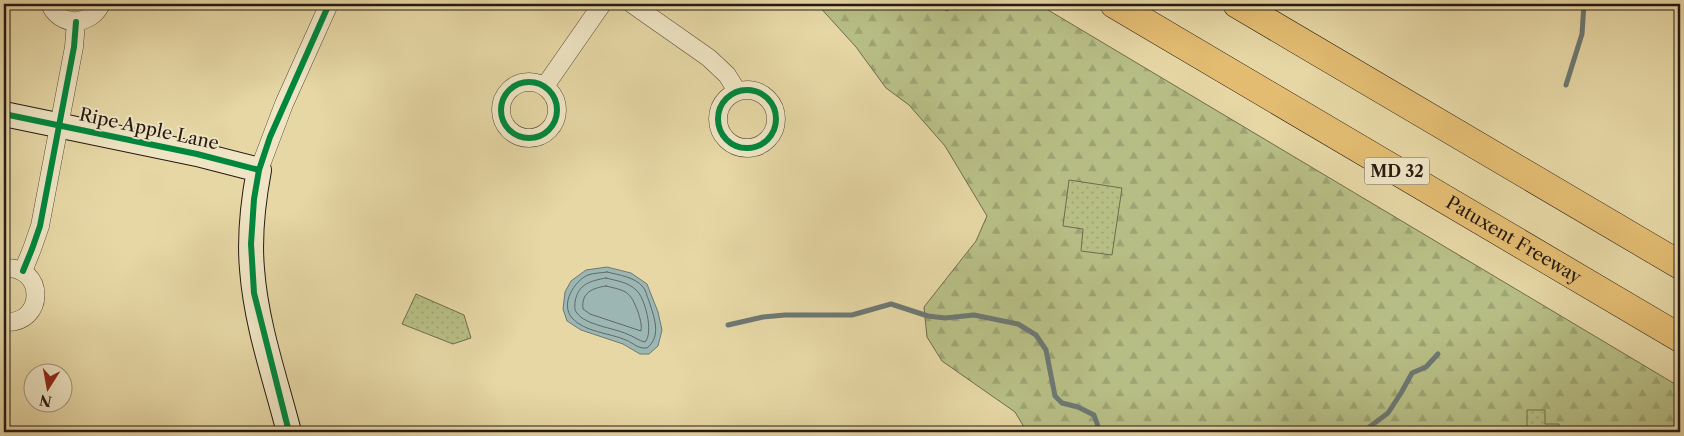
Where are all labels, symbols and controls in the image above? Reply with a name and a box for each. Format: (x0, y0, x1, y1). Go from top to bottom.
street label: Ripe Apple Lane (77, 103, 221, 155)
road number: MD 32 (1364, 158, 1430, 185)
street label: Patuxent Freeway (1442, 191, 1586, 289)
north arrow (22, 364, 72, 414)
text: N (38, 391, 53, 411)

